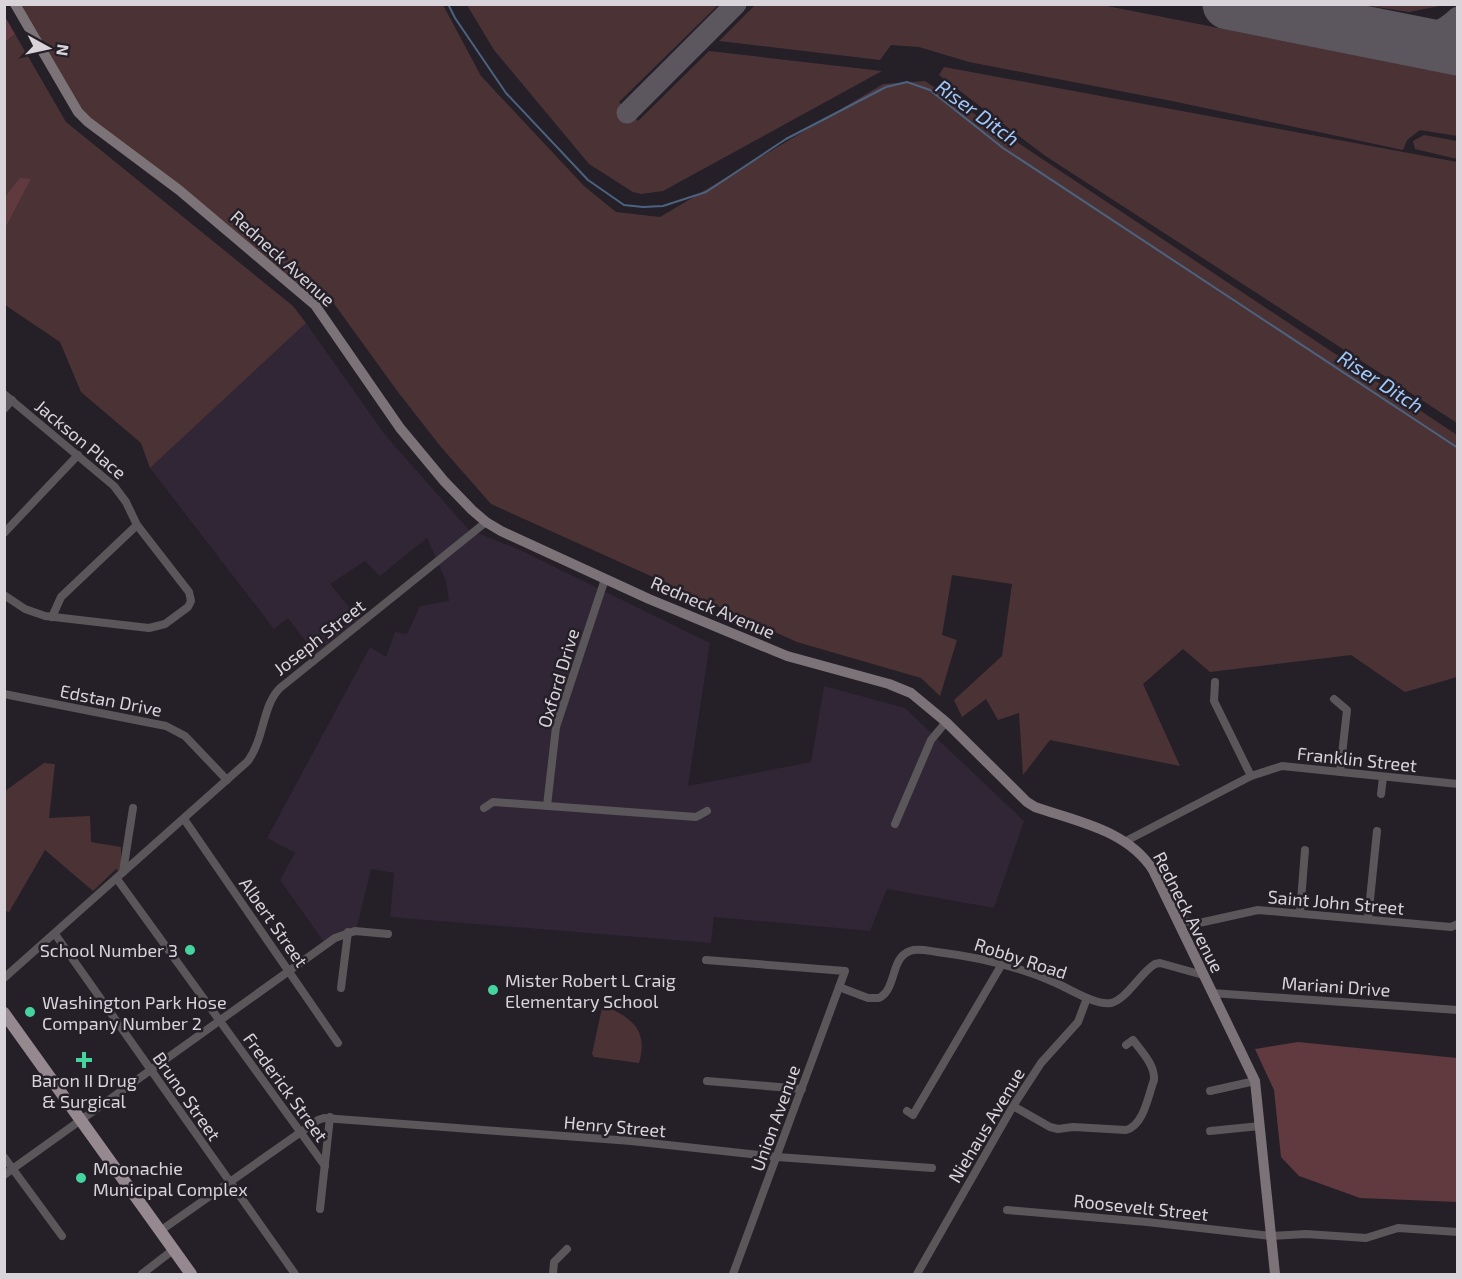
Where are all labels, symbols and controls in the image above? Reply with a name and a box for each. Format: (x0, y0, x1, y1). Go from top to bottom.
north arrow (18, 18, 78, 78)
text: N (53, 43, 74, 57)
water label: Riser Ditch (932, 74, 1024, 150)
street label: Redneck Avenue (226, 205, 340, 311)
water label: Riser Ditch (1334, 344, 1428, 418)
street label: Jackson Place (31, 395, 131, 483)
street label: Redneck Avenue (648, 571, 778, 643)
street label: Joseph Street (269, 594, 369, 680)
street label: Oxford Drive (532, 626, 584, 730)
street label: Edstan Drive (58, 679, 164, 721)
street label: Franklin Street (1296, 742, 1418, 776)
street label: Redneck Avenue (1149, 848, 1229, 976)
street label: Albert Street (235, 873, 313, 971)
street label: Saint John Street (1267, 885, 1405, 919)
street label: Robby Road (972, 933, 1070, 983)
place label: School Number 3 (40, 939, 178, 961)
marker: School Number 3 (183, 943, 197, 957)
place label: Mister Robert L Craig Elementary School (505, 969, 676, 1012)
street label: Mariani Drive (1281, 971, 1391, 1001)
marker: Mister Robert L Craig Elementary School (486, 983, 500, 997)
place label: Washington Park Hose Company Number 2 (42, 991, 227, 1034)
marker: Washington Park Hose Company Number 2 (23, 1005, 37, 1019)
street label: Frederick Street (239, 1028, 333, 1146)
street label: Bruno Street (148, 1047, 226, 1145)
marker: Baron II Drug & Surgical (77, 1053, 91, 1067)
street label: Union Avenue (746, 1062, 804, 1174)
street label: Niehaus Avenue (943, 1063, 1029, 1187)
place label: Baron II Drug & Surgical (31, 1069, 137, 1112)
street label: Henry Street (563, 1111, 667, 1141)
place label: Moonachie Municipal Complex (93, 1157, 248, 1200)
marker: Moonachie Municipal Complex (74, 1171, 88, 1185)
street label: Roosevelt Street (1072, 1189, 1210, 1225)

